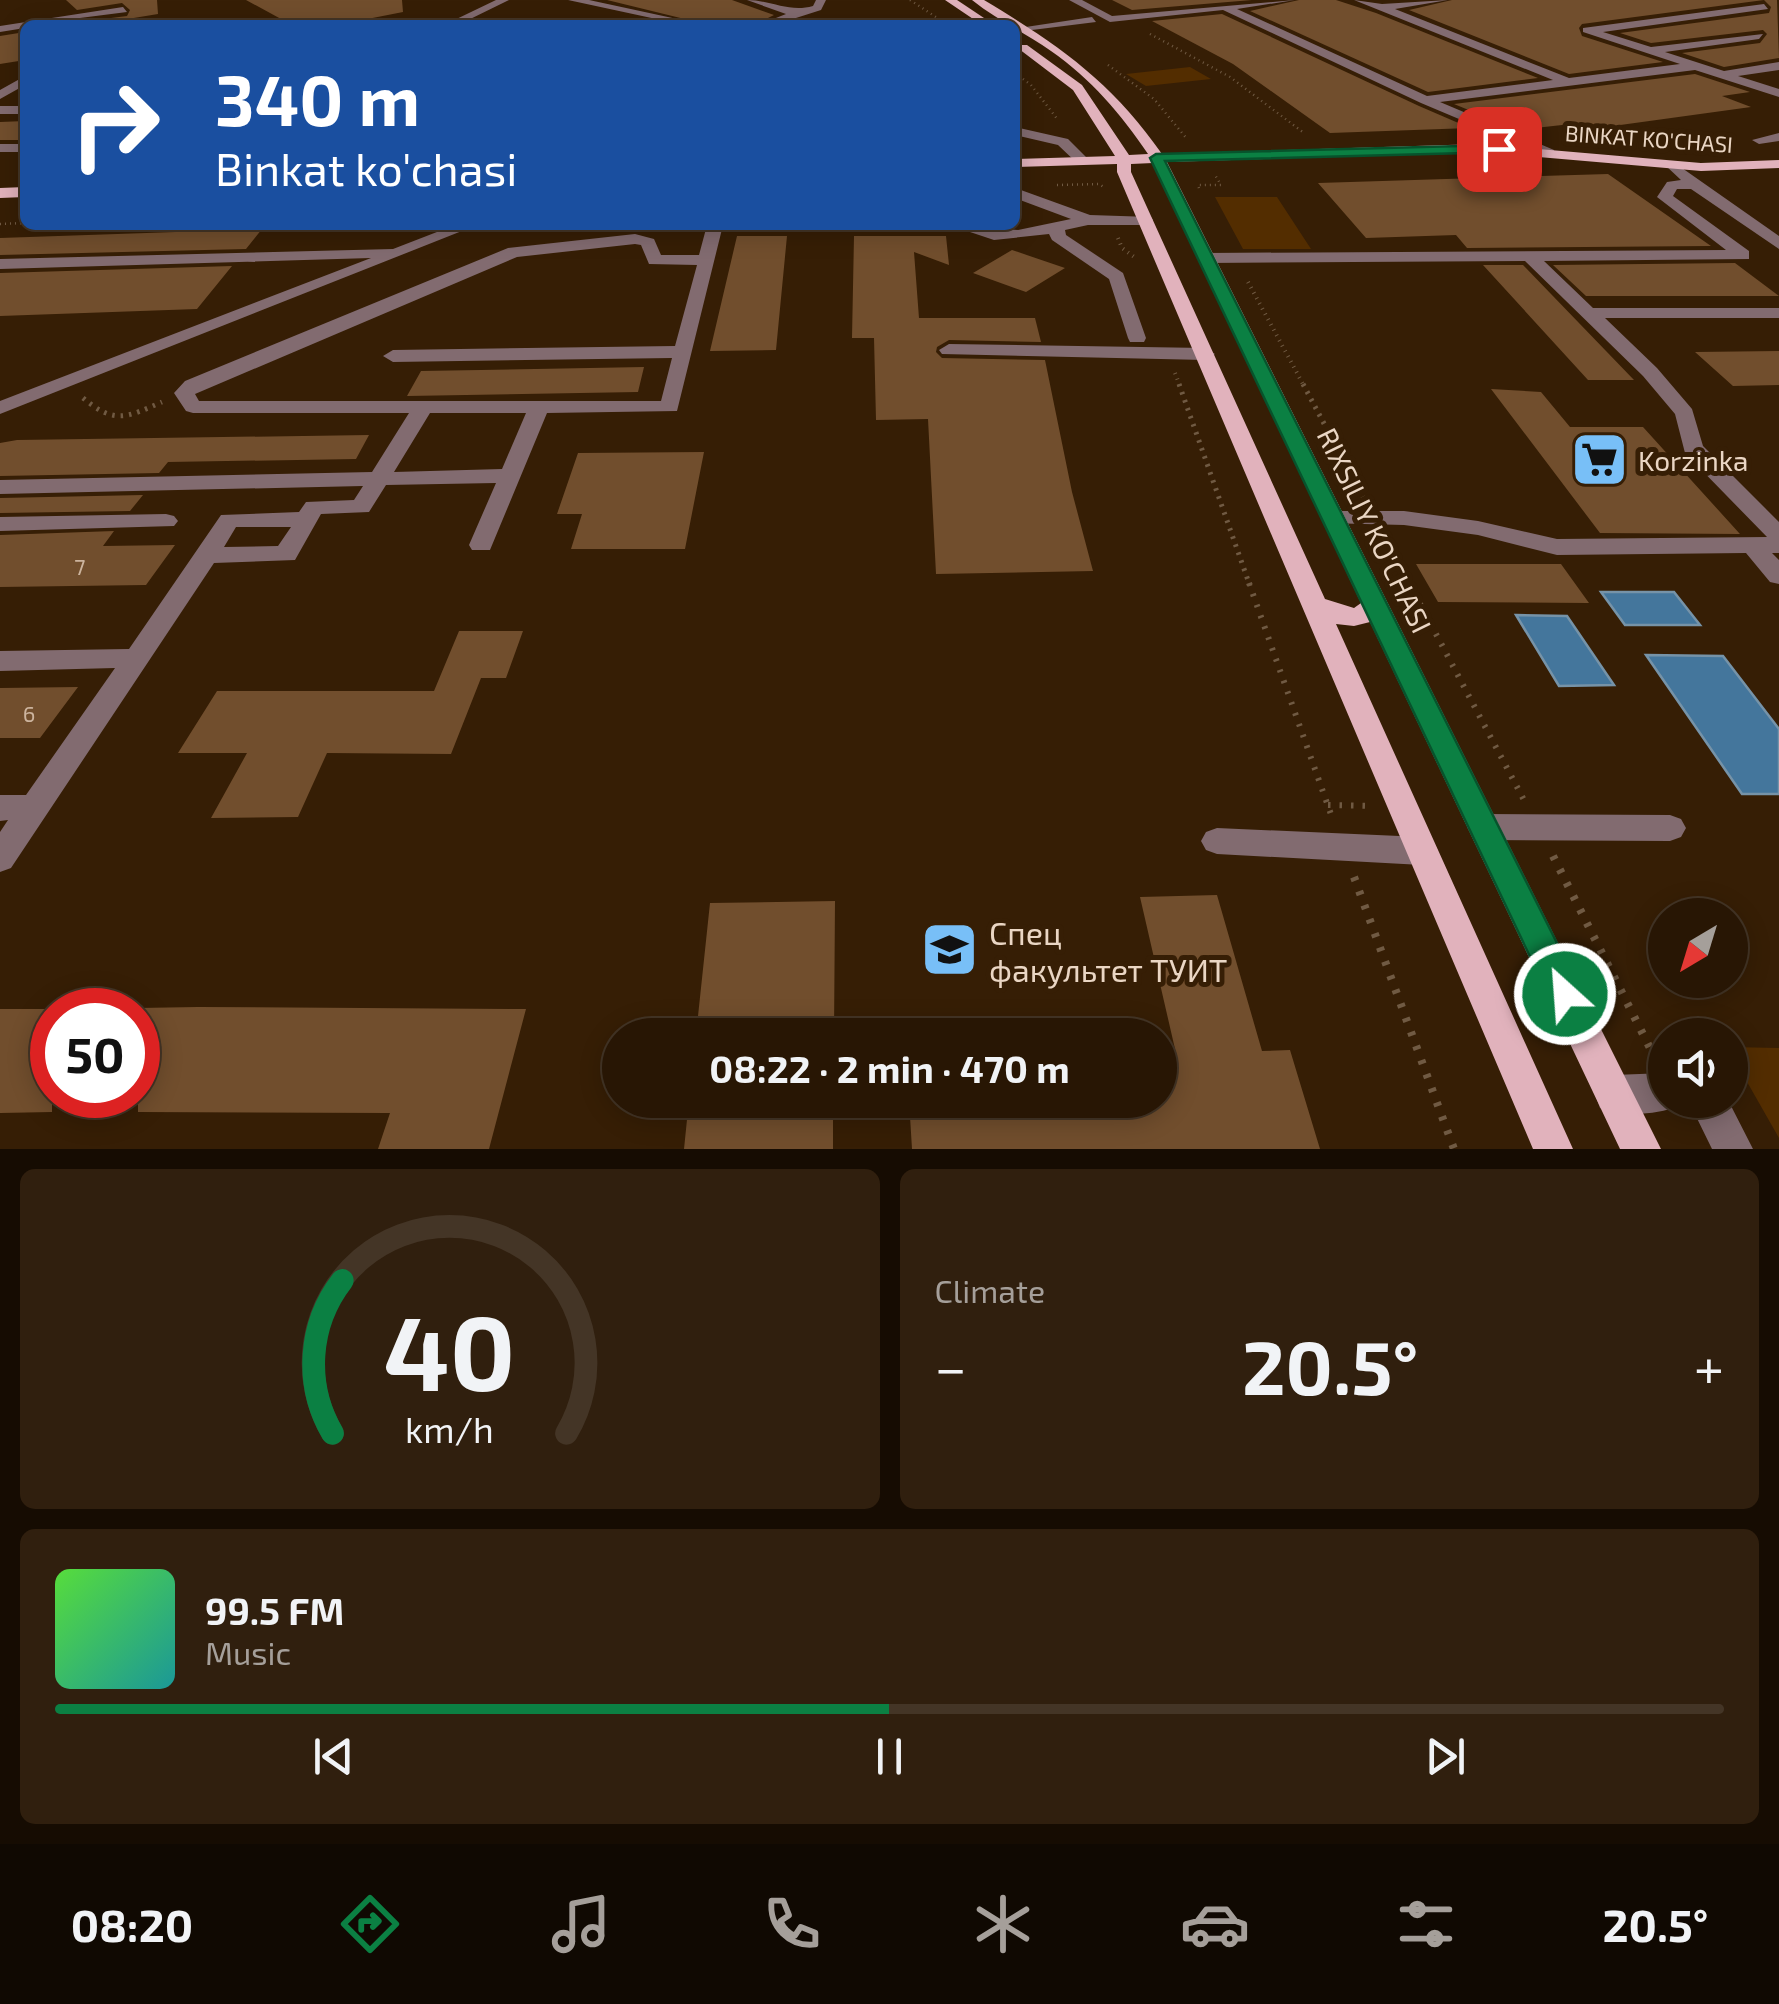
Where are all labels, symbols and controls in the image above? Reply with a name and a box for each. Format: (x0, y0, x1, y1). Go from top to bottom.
text: 340 m (215, 56, 420, 140)
icon: right (50, 60, 180, 190)
pin (1457, 107, 1542, 192)
street label: BINKAT KO'CHASI (1564, 119, 1734, 157)
icon: arrive (1472, 122, 1527, 177)
text: Binkat ko'chasi (215, 141, 517, 195)
street label: RIXSILIY KO'CHASI (1311, 422, 1439, 638)
supermarket icon: Korzinka (1569, 430, 1629, 490)
place label: Korzinka (1638, 443, 1748, 477)
house number: 7 (74, 553, 86, 579)
house number: 6 (23, 700, 35, 726)
north arrow (1648, 898, 1748, 998)
map controls (1648, 898, 1748, 1118)
place label: Спец факультет ТУИТ (989, 913, 1227, 989)
school or university icon: Спец факультет ТУИТ (920, 920, 980, 980)
position arrow (1513, 942, 1617, 1046)
speed limit sign: 50 (30, 988, 160, 1118)
button: sound (1648, 1018, 1748, 1118)
text: 08:22 · 2 min · 470 m (709, 1045, 1070, 1091)
text: Climate (935, 1271, 1045, 1309)
text: 40 (384, 1287, 516, 1412)
text: 20.5° (1242, 1320, 1418, 1410)
text: − (935, 1333, 967, 1399)
text: + (1694, 1333, 1724, 1399)
text: km/h (405, 1407, 494, 1450)
text: 99.5 FM (205, 1587, 344, 1633)
text: Music (205, 1633, 291, 1671)
icon: previous (306, 1729, 361, 1784)
icon: pause (862, 1729, 917, 1784)
icon: next (1418, 1729, 1473, 1784)
icon: directions (335, 1889, 405, 1959)
icon: music (546, 1889, 616, 1959)
icon: phone (757, 1889, 827, 1959)
icon: climate (968, 1889, 1038, 1959)
icon: car (1180, 1889, 1250, 1959)
icon: filters (1391, 1889, 1461, 1959)
text: 08:20 (71, 1897, 193, 1951)
text: 20.5° (1602, 1897, 1708, 1951)

